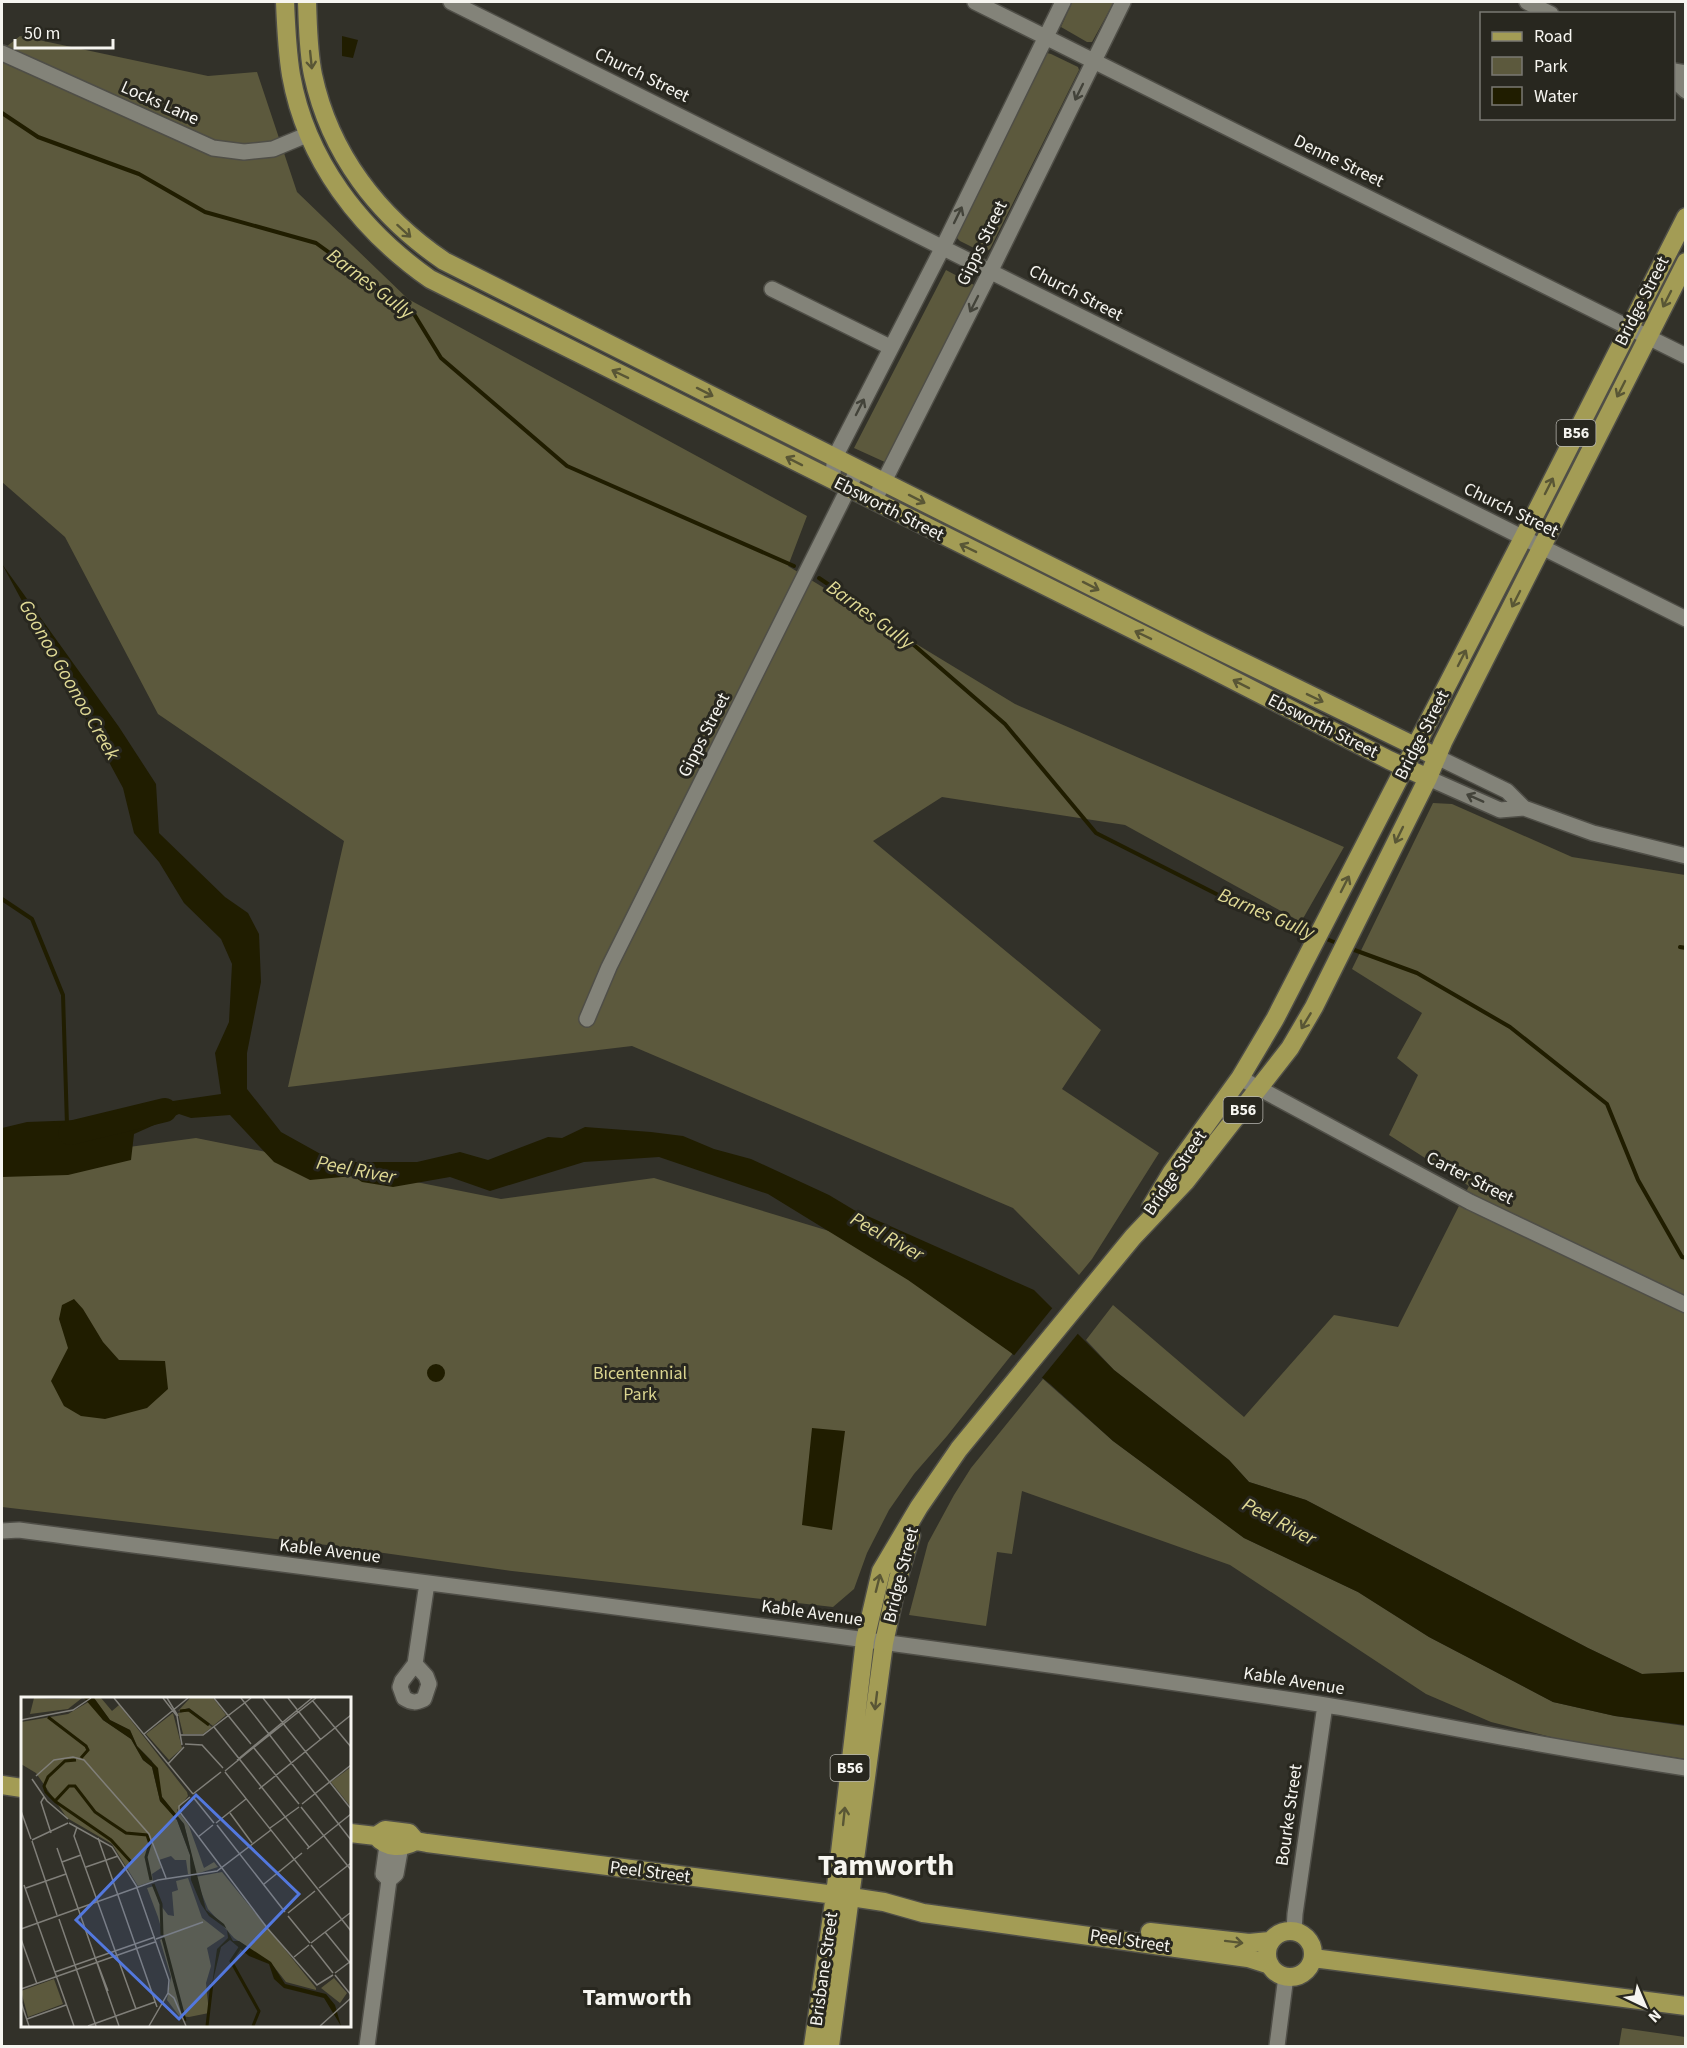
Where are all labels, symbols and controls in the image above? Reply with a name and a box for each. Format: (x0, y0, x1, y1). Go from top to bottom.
scale bar (15, 12, 112, 50)
legend (1480, 12, 1675, 120)
text: 50 m (24, 21, 60, 46)
text: Road (1534, 24, 1573, 49)
street label: Church Street (590, 41, 694, 109)
one-way arrow (306, 49, 317, 69)
text: Park (1534, 54, 1568, 79)
street label: Locks Lane (117, 75, 203, 131)
one-way arrow (1072, 82, 1084, 100)
text: Water (1534, 84, 1578, 109)
street label: Denne Street (1290, 128, 1388, 194)
street label: Gipps Street (951, 196, 1013, 290)
one-way arrow (953, 206, 965, 224)
one-way arrow (397, 224, 412, 238)
water label: Barnes Gully (321, 242, 420, 327)
street label: Bridge Street (1609, 252, 1675, 350)
street label: Church Street (1025, 259, 1127, 327)
one-way arrow (1660, 290, 1672, 308)
one-way arrow (967, 295, 979, 313)
one-way arrow (611, 367, 629, 379)
one-way arrow (1615, 380, 1627, 398)
one-way arrow (696, 387, 714, 398)
one-way arrow (855, 398, 867, 416)
road number: B56 (1556, 420, 1596, 446)
one-way arrow (786, 455, 803, 467)
street label: Ebsworth Street (830, 471, 948, 547)
street label: Church Street (1459, 476, 1563, 544)
one-way arrow (1544, 477, 1556, 495)
one-way arrow (907, 494, 925, 505)
one-way arrow (960, 542, 978, 553)
water label: Barnes Gully (820, 574, 920, 657)
one-way arrow (1082, 581, 1100, 593)
one-way arrow (1509, 590, 1521, 608)
water label: Goonoo Goonoo Creek (12, 595, 127, 766)
one-way arrow (1135, 628, 1153, 640)
one-way arrow (1457, 649, 1468, 667)
one-way arrow (1232, 678, 1250, 689)
street label: Bridge Street (1389, 686, 1455, 784)
street label: Gipps Street (672, 688, 736, 782)
street label: Ebsworth Street (1264, 688, 1382, 764)
one-way arrow (1306, 692, 1324, 704)
one-way arrow (1466, 792, 1484, 804)
one-way arrow (1393, 826, 1404, 844)
one-way arrow (1340, 875, 1352, 893)
water label: Barnes Gully (1214, 881, 1319, 947)
one-way arrow (1299, 1012, 1311, 1029)
road number: B56 (1224, 1097, 1262, 1123)
street label: Bridge Street (1137, 1126, 1213, 1220)
street label: Carter Street (1422, 1145, 1518, 1211)
water label: Peel River (314, 1149, 399, 1192)
water label: Peel River (845, 1205, 930, 1269)
park label: Bicentennial Park (593, 1361, 687, 1407)
water label: Peel River (1237, 1491, 1322, 1554)
street label: Bridge Street (877, 1525, 925, 1625)
street label: Kable Avenue (278, 1532, 382, 1570)
one-way arrow (873, 1574, 885, 1593)
street label: Kable Avenue (760, 1594, 864, 1632)
street label: Kable Avenue (1242, 1661, 1346, 1701)
one-way arrow (871, 1690, 882, 1710)
inset map (21, 1697, 351, 2027)
road number: B56 (830, 1755, 870, 1781)
street label: Bourke Street (1269, 1762, 1309, 1868)
one-way arrow (839, 1807, 850, 1827)
district label: Tamworth (818, 1844, 954, 1887)
street label: Peel Street (608, 1855, 692, 1889)
street label: Brisbane Street (804, 1910, 844, 2028)
street label: Peel Street (1088, 1923, 1172, 1959)
one-way arrow (1223, 1936, 1243, 1947)
north arrow (1615, 1976, 1675, 2036)
district label: Tamworth (582, 1980, 692, 2015)
text: N (1643, 2004, 1666, 2028)

